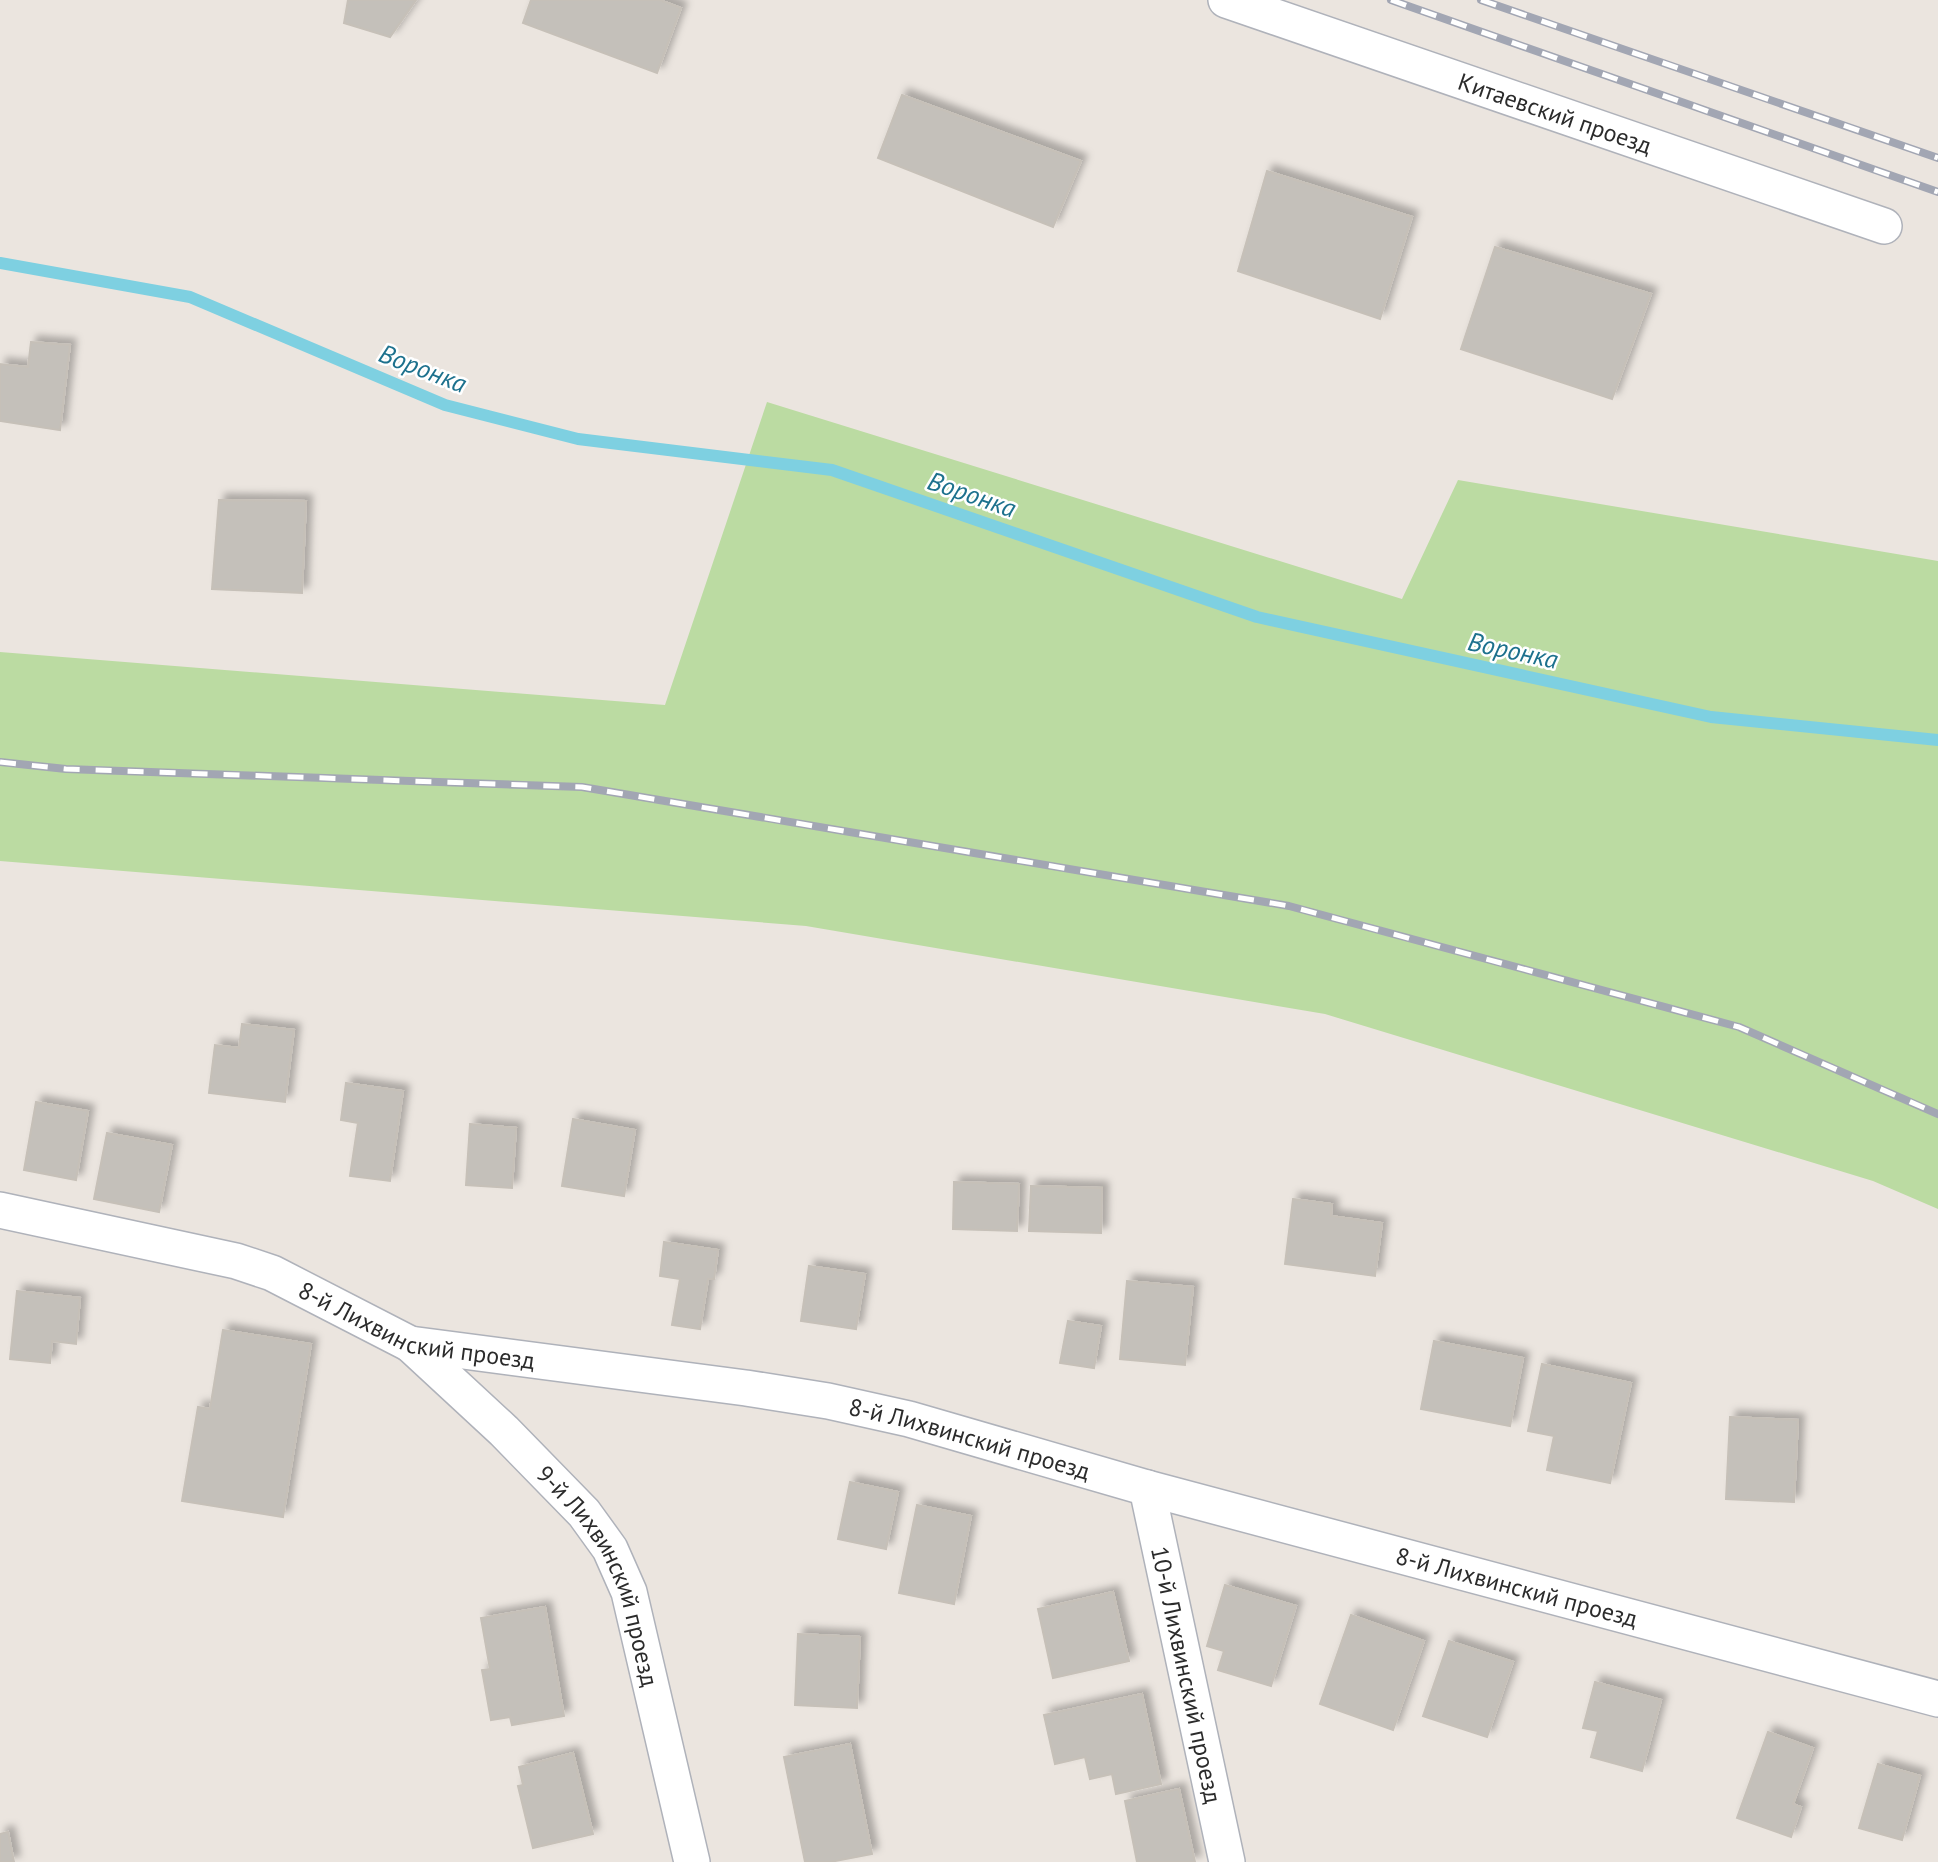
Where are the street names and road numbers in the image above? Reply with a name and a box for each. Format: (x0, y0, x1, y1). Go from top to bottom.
street label: Китаевский проезд (1454, 65, 1656, 161)
street label: 8-й Лихвинский проезд (293, 1274, 537, 1376)
street label: 8-й Лихвинский проезд (846, 1391, 1094, 1486)
street label: 9-й Лихвинский проезд (530, 1458, 666, 1689)
street label: 8-й Лихвинский проезд (1393, 1540, 1641, 1634)
street label: 10-й Лихвинский проезд (1144, 1543, 1230, 1806)

